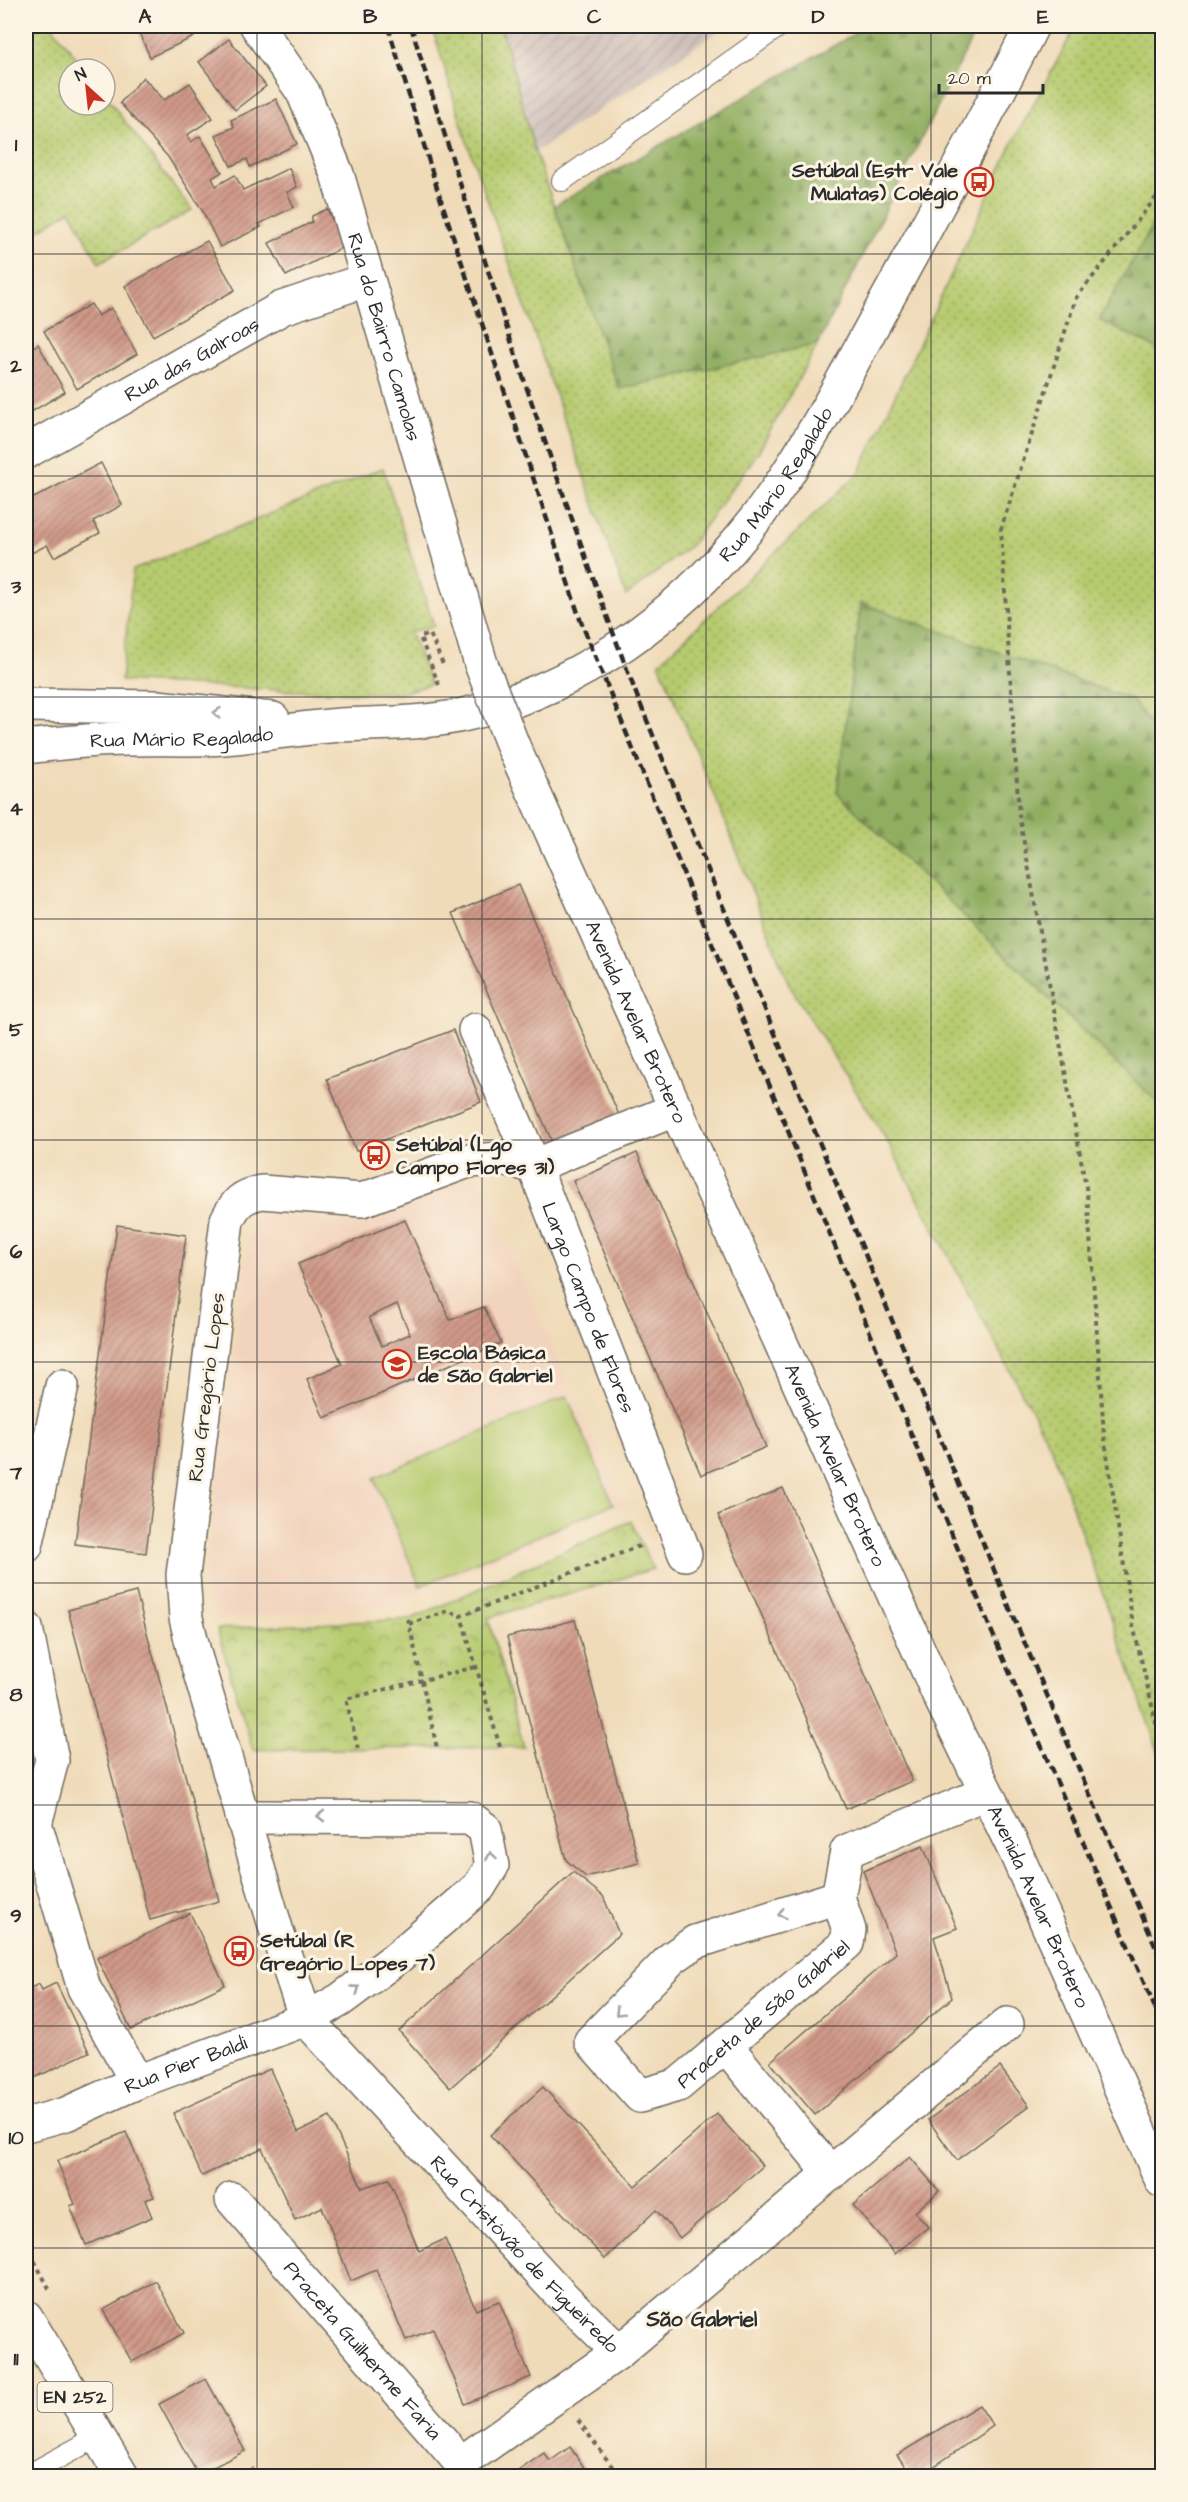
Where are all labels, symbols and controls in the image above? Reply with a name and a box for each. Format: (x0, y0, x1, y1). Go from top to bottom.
text: A (139, 3, 152, 31)
text: B (363, 3, 378, 31)
text: C (587, 3, 602, 31)
text: D (812, 3, 825, 31)
text: E (1037, 3, 1049, 31)
north arrow (57, 57, 117, 117)
scale bar (939, 57, 1042, 95)
text: N (71, 62, 90, 87)
text: 20 m (948, 66, 991, 91)
text: 1 (15, 131, 18, 159)
place label: Setúbal (Estr Vale Mulatas) Colégio (791, 157, 959, 209)
bus stop icon: Setúbal (Estr Vale Mulatas) Colégio (963, 166, 995, 198)
street label: Rua do Bairro Camolas (340, 230, 428, 445)
street label: Rua das Galroas (119, 311, 265, 409)
text: 2 (9, 352, 22, 380)
street label: Rua Mário Regalado (713, 402, 840, 568)
text: 3 (10, 573, 22, 601)
one-way arrow (212, 707, 222, 720)
street label: Rua Mário Regalado (89, 720, 275, 755)
text: 4 (9, 795, 23, 823)
street label: Avenida Avelar Brotero (578, 916, 693, 1128)
text: 5 (9, 1016, 24, 1044)
place label: Setúbal (Lgo Campo Flores 31) (395, 1131, 554, 1182)
bus stop icon: Setúbal (Lgo Campo Flores 31) (359, 1139, 391, 1171)
street label: Largo Campo de Flores (534, 1198, 642, 1417)
text: 6 (10, 1238, 23, 1266)
street label: Rua Gregório Lopes (182, 1291, 233, 1483)
place label: Escola Básica de São Gabriel (417, 1339, 553, 1390)
school or university icon: Escola Básica de São Gabriel (381, 1348, 413, 1380)
street label: Avenida Avelar Brotero (777, 1359, 892, 1571)
text: 7 (9, 1459, 23, 1487)
text: 8 (10, 1681, 23, 1709)
street label: Avenida Avelar Brotero (980, 1801, 1096, 2012)
one-way arrow (316, 1810, 325, 1822)
one-way arrow (485, 1851, 497, 1860)
text: 9 (10, 1902, 22, 1930)
one-way arrow (777, 1907, 788, 1919)
place label: Setúbal (R Gregório Lopes 7) (259, 1927, 435, 1979)
street label: Praceta de São Gabriel (671, 1933, 856, 2095)
bus stop icon: Setúbal (R Gregório Lopes 7) (223, 1935, 255, 1967)
one-way arrow (349, 1985, 360, 1996)
one-way arrow (616, 2005, 626, 2016)
street label: Rua Pier Baldi (120, 2029, 251, 2101)
text: 10 (8, 2124, 24, 2152)
street label: Rua Cristóvão de Figueiredo (423, 2149, 625, 2360)
street label: Praceta Guilherme Faria (277, 2255, 448, 2446)
district label: São Gabriel (646, 2305, 758, 2334)
text: 11 (13, 2345, 19, 2373)
road number: EN 252 (38, 2382, 112, 2412)

